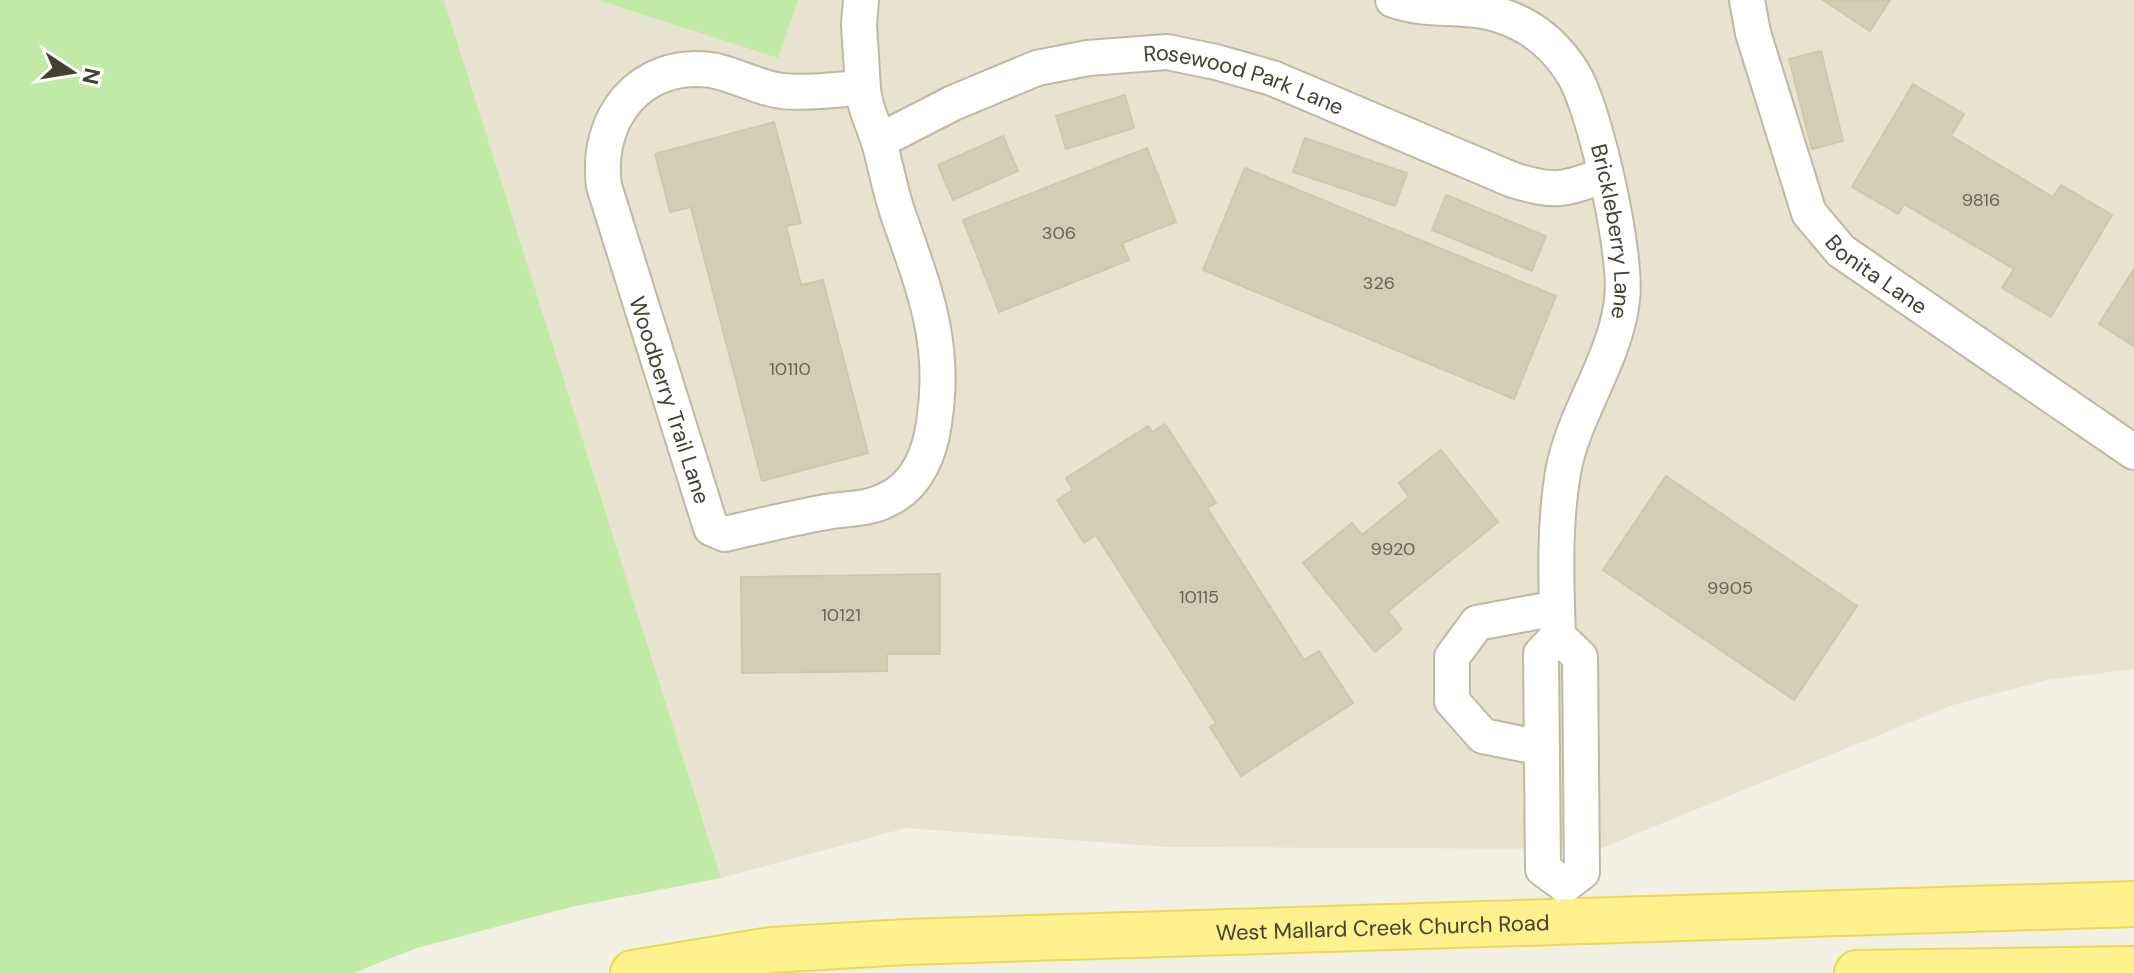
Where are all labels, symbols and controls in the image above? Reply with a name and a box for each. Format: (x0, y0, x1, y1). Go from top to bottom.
north arrow (32, 32, 112, 112)
street label: Rosewood Park Lane (1142, 38, 1348, 122)
text: N (75, 65, 107, 87)
street label: Brickleberry Lane (1584, 141, 1637, 322)
house number: 9816 (1962, 188, 2000, 212)
house number: 306 (1042, 221, 1076, 245)
street label: Bonita Lane (1818, 229, 1933, 321)
house number: 326 (1363, 271, 1395, 295)
street label: Woodberry Trail Lane (622, 293, 717, 508)
house number: 10110 (769, 357, 811, 381)
house number: 9920 (1371, 537, 1415, 561)
house number: 9905 (1707, 576, 1753, 600)
house number: 10115 (1179, 585, 1219, 609)
house number: 10121 (821, 603, 861, 627)
street label: West Mallard Creek Church Road (1215, 908, 1550, 947)

